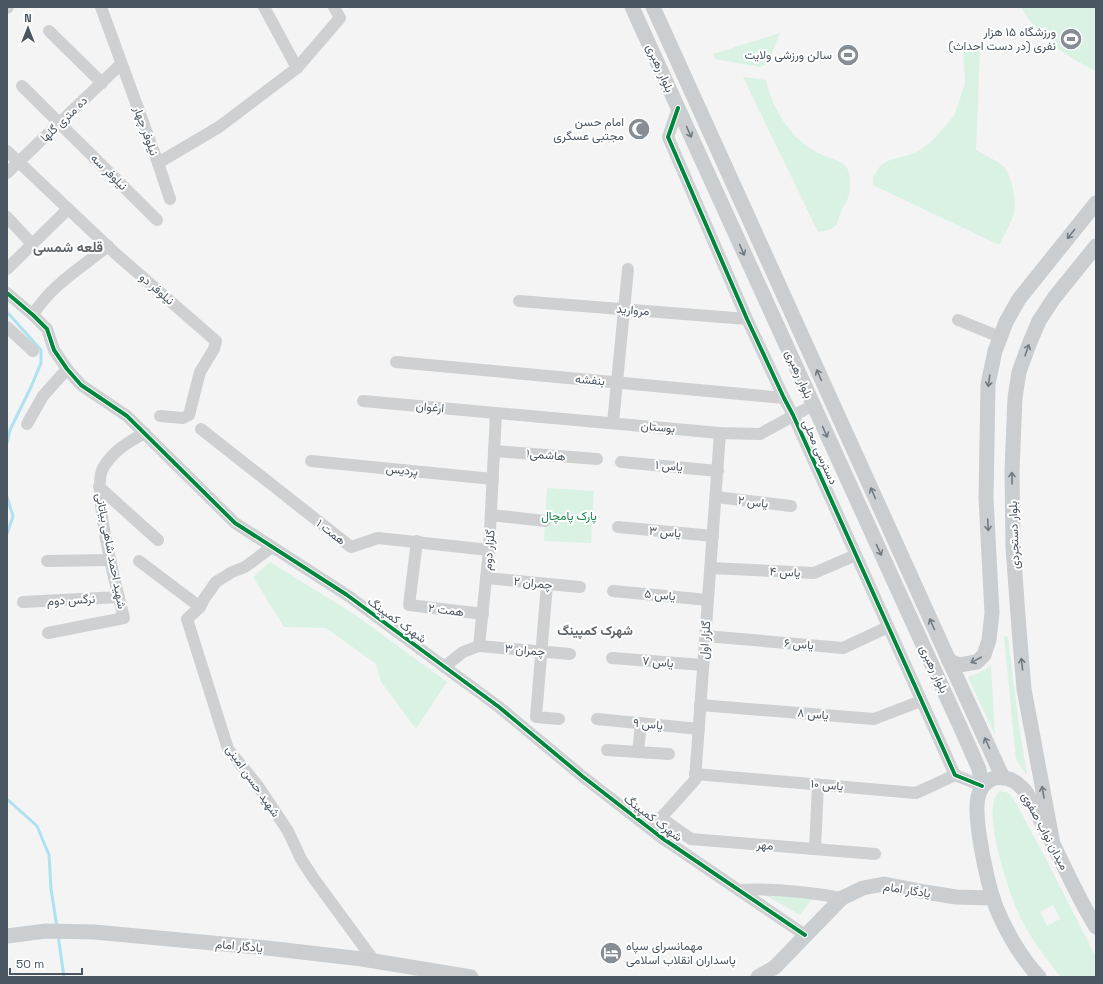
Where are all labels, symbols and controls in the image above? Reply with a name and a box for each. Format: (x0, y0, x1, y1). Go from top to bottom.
north arrow (8, 8, 48, 48)
text: N (24, 11, 32, 25)
place label: ورزشگاه ۱۵ هزار نفری (در دست احداث) (948, 24, 1056, 54)
sports icon: ورزشگاه ۱۵ هزار نفری (در دست احداث) (1058, 26, 1084, 52)
street label: بلوار رهبری (642, 41, 678, 95)
sports icon: سالن ورزشی ولایت (835, 42, 861, 68)
place label: سالن ورزشی ولایت (744, 47, 832, 63)
street label: ده متری گلها (37, 92, 91, 145)
street label: نیلوفر چهار (129, 103, 162, 158)
place label: امام حسن مجتبی عسگری (553, 114, 624, 144)
mosque icon: امام حسن مجتبی عسگری (626, 116, 652, 142)
one-way arrow (685, 125, 693, 137)
street label: نیلوفر سه (87, 150, 131, 194)
one-way arrow (1067, 228, 1076, 239)
district label: قلعه شمسی (33, 238, 103, 256)
one-way arrow (739, 244, 746, 256)
street label: نیلوفر دو (136, 269, 178, 309)
street label: مروارید (616, 301, 650, 319)
one-way arrow (1024, 343, 1031, 356)
street label: بلوار رهبری (781, 347, 817, 401)
one-way arrow (815, 369, 822, 381)
street label: بنفشه (574, 371, 606, 389)
one-way arrow (985, 374, 993, 387)
street label: ارغوان (415, 398, 445, 416)
street label: دسترسی محلی (799, 417, 842, 487)
street label: بوستان (640, 418, 676, 436)
one-way arrow (822, 426, 829, 438)
street label: هاشمی۱ (526, 445, 566, 465)
street label: یاس ۱ (655, 457, 684, 475)
street label: پردیس (385, 460, 419, 480)
one-way arrow (1008, 472, 1016, 485)
one-way arrow (869, 488, 876, 500)
street label: شهید احمد شاهی بیاتانی (92, 492, 130, 610)
street label: یاس ۲ (737, 492, 769, 512)
street label: بلوار دستجردی (1005, 501, 1023, 569)
park label: پارک پامچال (541, 508, 597, 524)
street label: همت ۱ (313, 516, 349, 548)
one-way arrow (984, 518, 991, 531)
street label: یاس ۳ (648, 523, 682, 541)
street label: گلزار دوم (479, 529, 499, 571)
one-way arrow (876, 544, 883, 556)
street label: یاس ۴ (769, 563, 801, 581)
street label: چمران ۲ (513, 573, 553, 593)
street label: یاس ۵ (644, 586, 677, 604)
street label: نرگس دوم (46, 591, 96, 609)
street label: شهرک کمپینگ (364, 593, 430, 647)
street label: همت ۲ (427, 600, 465, 620)
one-way arrow (928, 619, 935, 631)
street label: گلزار اول (696, 620, 714, 660)
district label: شهرک کمپینگ (557, 622, 633, 640)
street label: یاس ۶ (783, 635, 815, 653)
street label: چمران ۳ (504, 640, 546, 660)
street label: بلوار رهبری (916, 642, 952, 696)
street label: یاس ۷ (642, 653, 675, 671)
one-way arrow (970, 657, 982, 664)
one-way arrow (1018, 658, 1026, 671)
street label: یاس ۸ (797, 705, 830, 723)
street label: یاس ۹ (632, 714, 664, 734)
one-way arrow (983, 737, 990, 749)
street label: شهید حسن امینی (222, 742, 284, 820)
street label: یاس ۱۰ (810, 776, 844, 794)
one-way arrow (1039, 786, 1047, 799)
street label: میدان نواب صفوی (1018, 789, 1072, 873)
street label: شهرک کمپینگ (621, 791, 685, 845)
street label: مهر (755, 836, 774, 854)
street label: یادگار امام (882, 878, 932, 902)
street label: یادگار امام (215, 936, 264, 956)
place label: مهمانسرای سپاه پاسداران انقلاب اسلامی (626, 938, 736, 968)
hotel icon: مهمانسرای سپاه پاسداران انقلاب اسلامی (598, 940, 624, 966)
scale bar (10, 950, 82, 976)
text: 50 m (16, 956, 44, 972)

